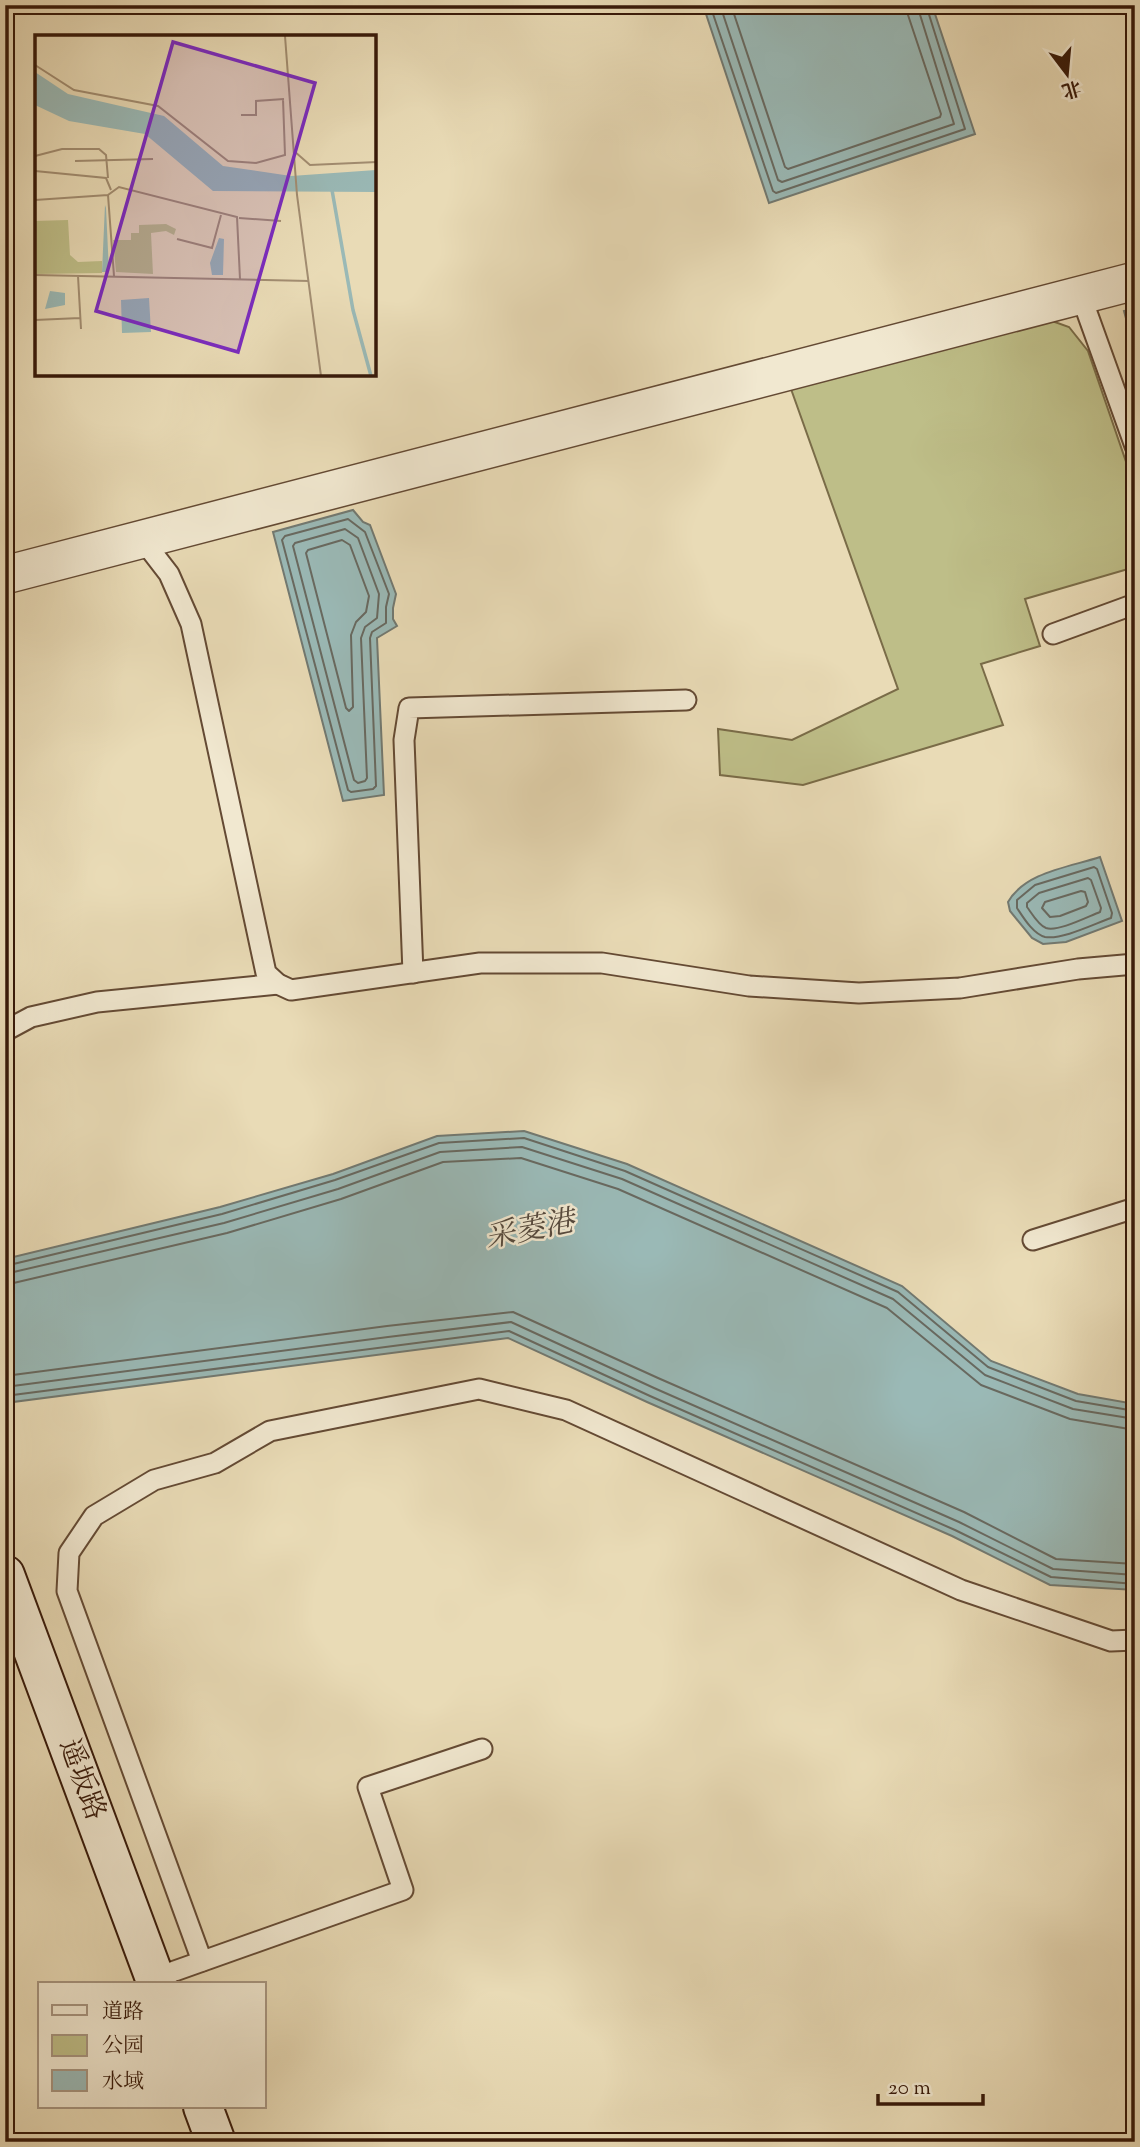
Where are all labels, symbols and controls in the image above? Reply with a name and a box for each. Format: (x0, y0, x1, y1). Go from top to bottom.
inset map (35, 35, 376, 376)
north arrow (1032, 38, 1102, 108)
text: 北 (1058, 72, 1084, 104)
water label: 采菱港 (482, 1201, 582, 1261)
street label: 遥坂路 (48, 1734, 114, 1826)
legend (38, 1982, 266, 2108)
text: 道路 (102, 1998, 144, 2028)
text: 公园 (102, 2032, 144, 2062)
scale bar (878, 2063, 982, 2107)
text: 水域 (102, 2068, 144, 2098)
text: 20 m (888, 2074, 931, 2104)

